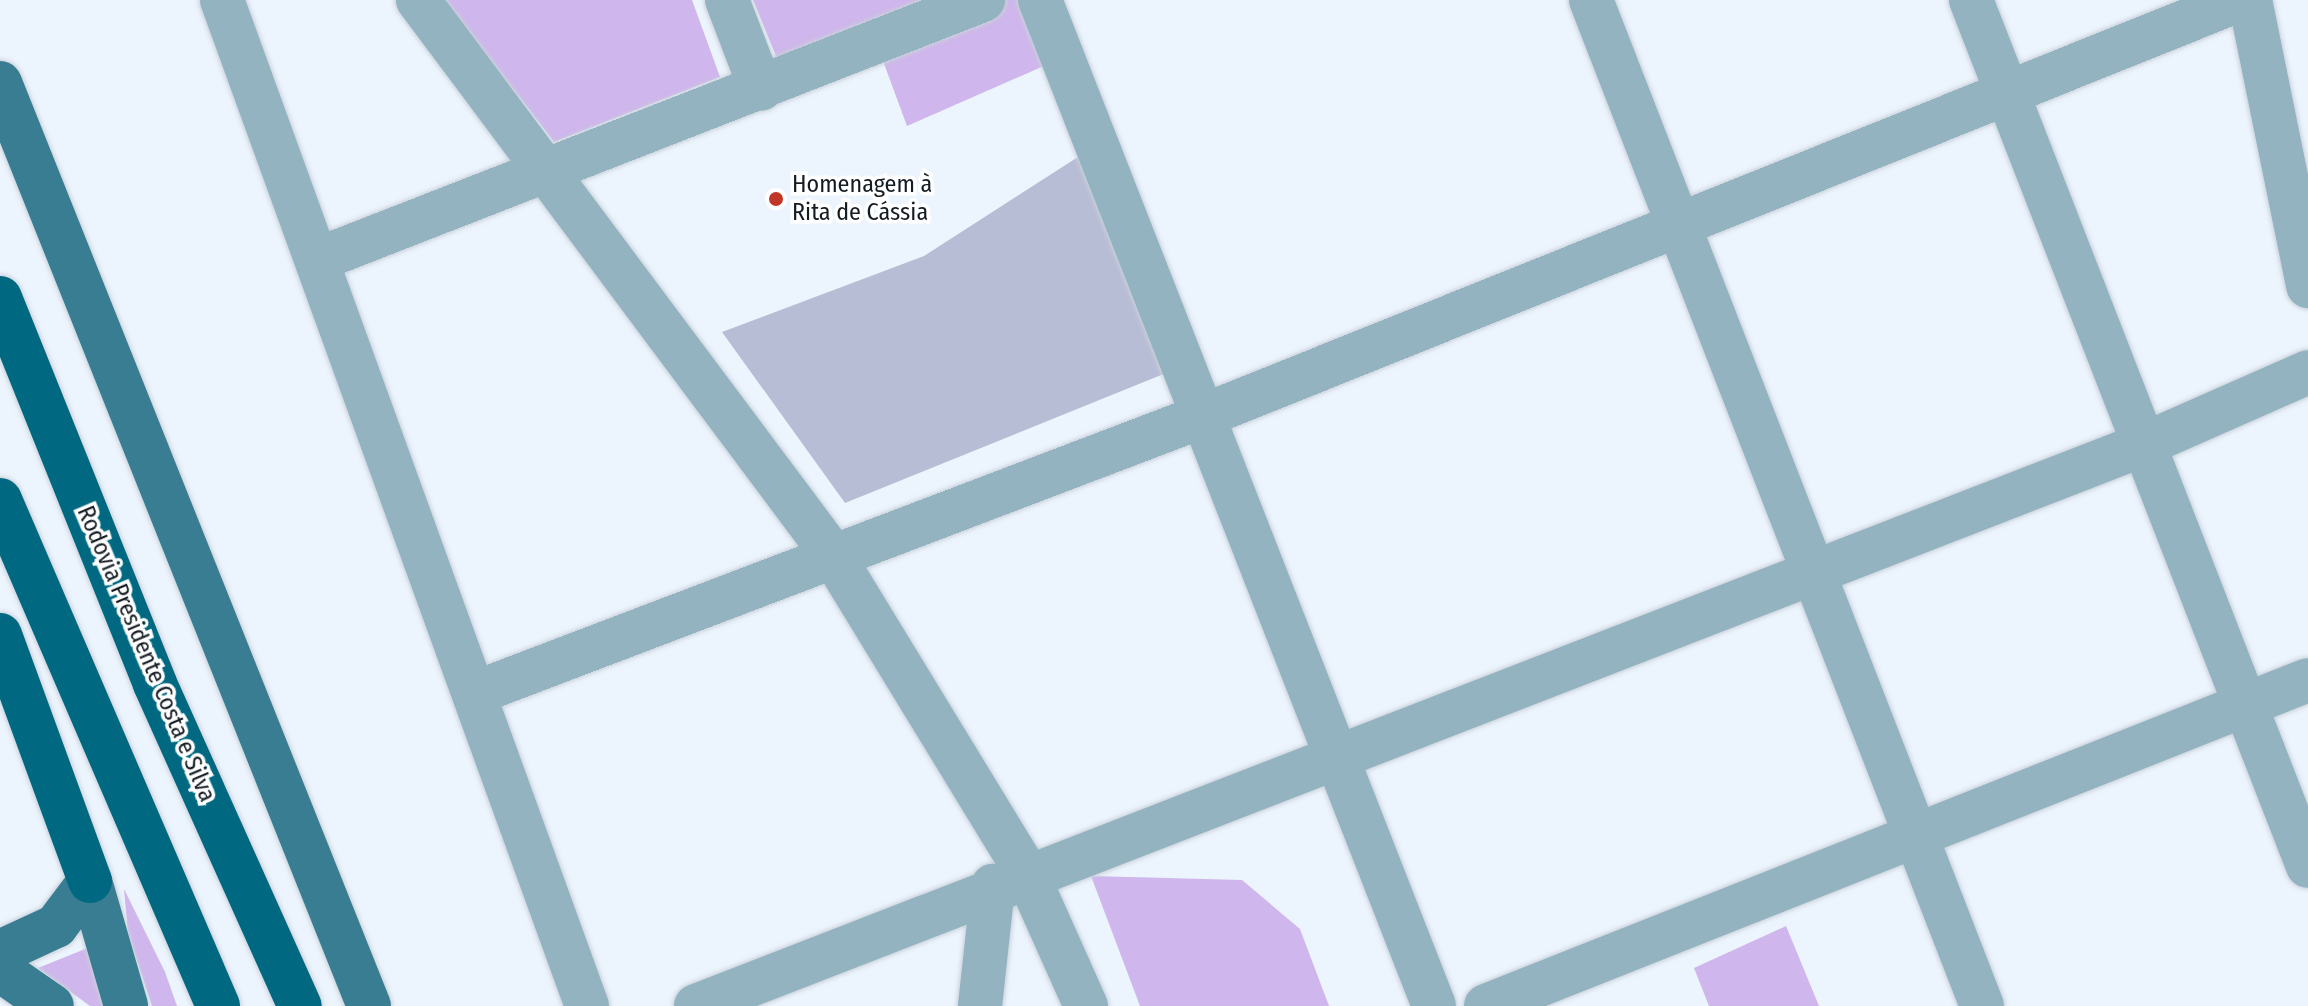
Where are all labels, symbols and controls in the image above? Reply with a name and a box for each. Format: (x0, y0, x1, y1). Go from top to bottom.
place label: Homenagem à Rita de Cássia (792, 171, 932, 227)
marker: Homenagem à Rita de Cássia (767, 190, 785, 208)
street label: Rodovia Presidente Costa e Silva (71, 502, 221, 806)

